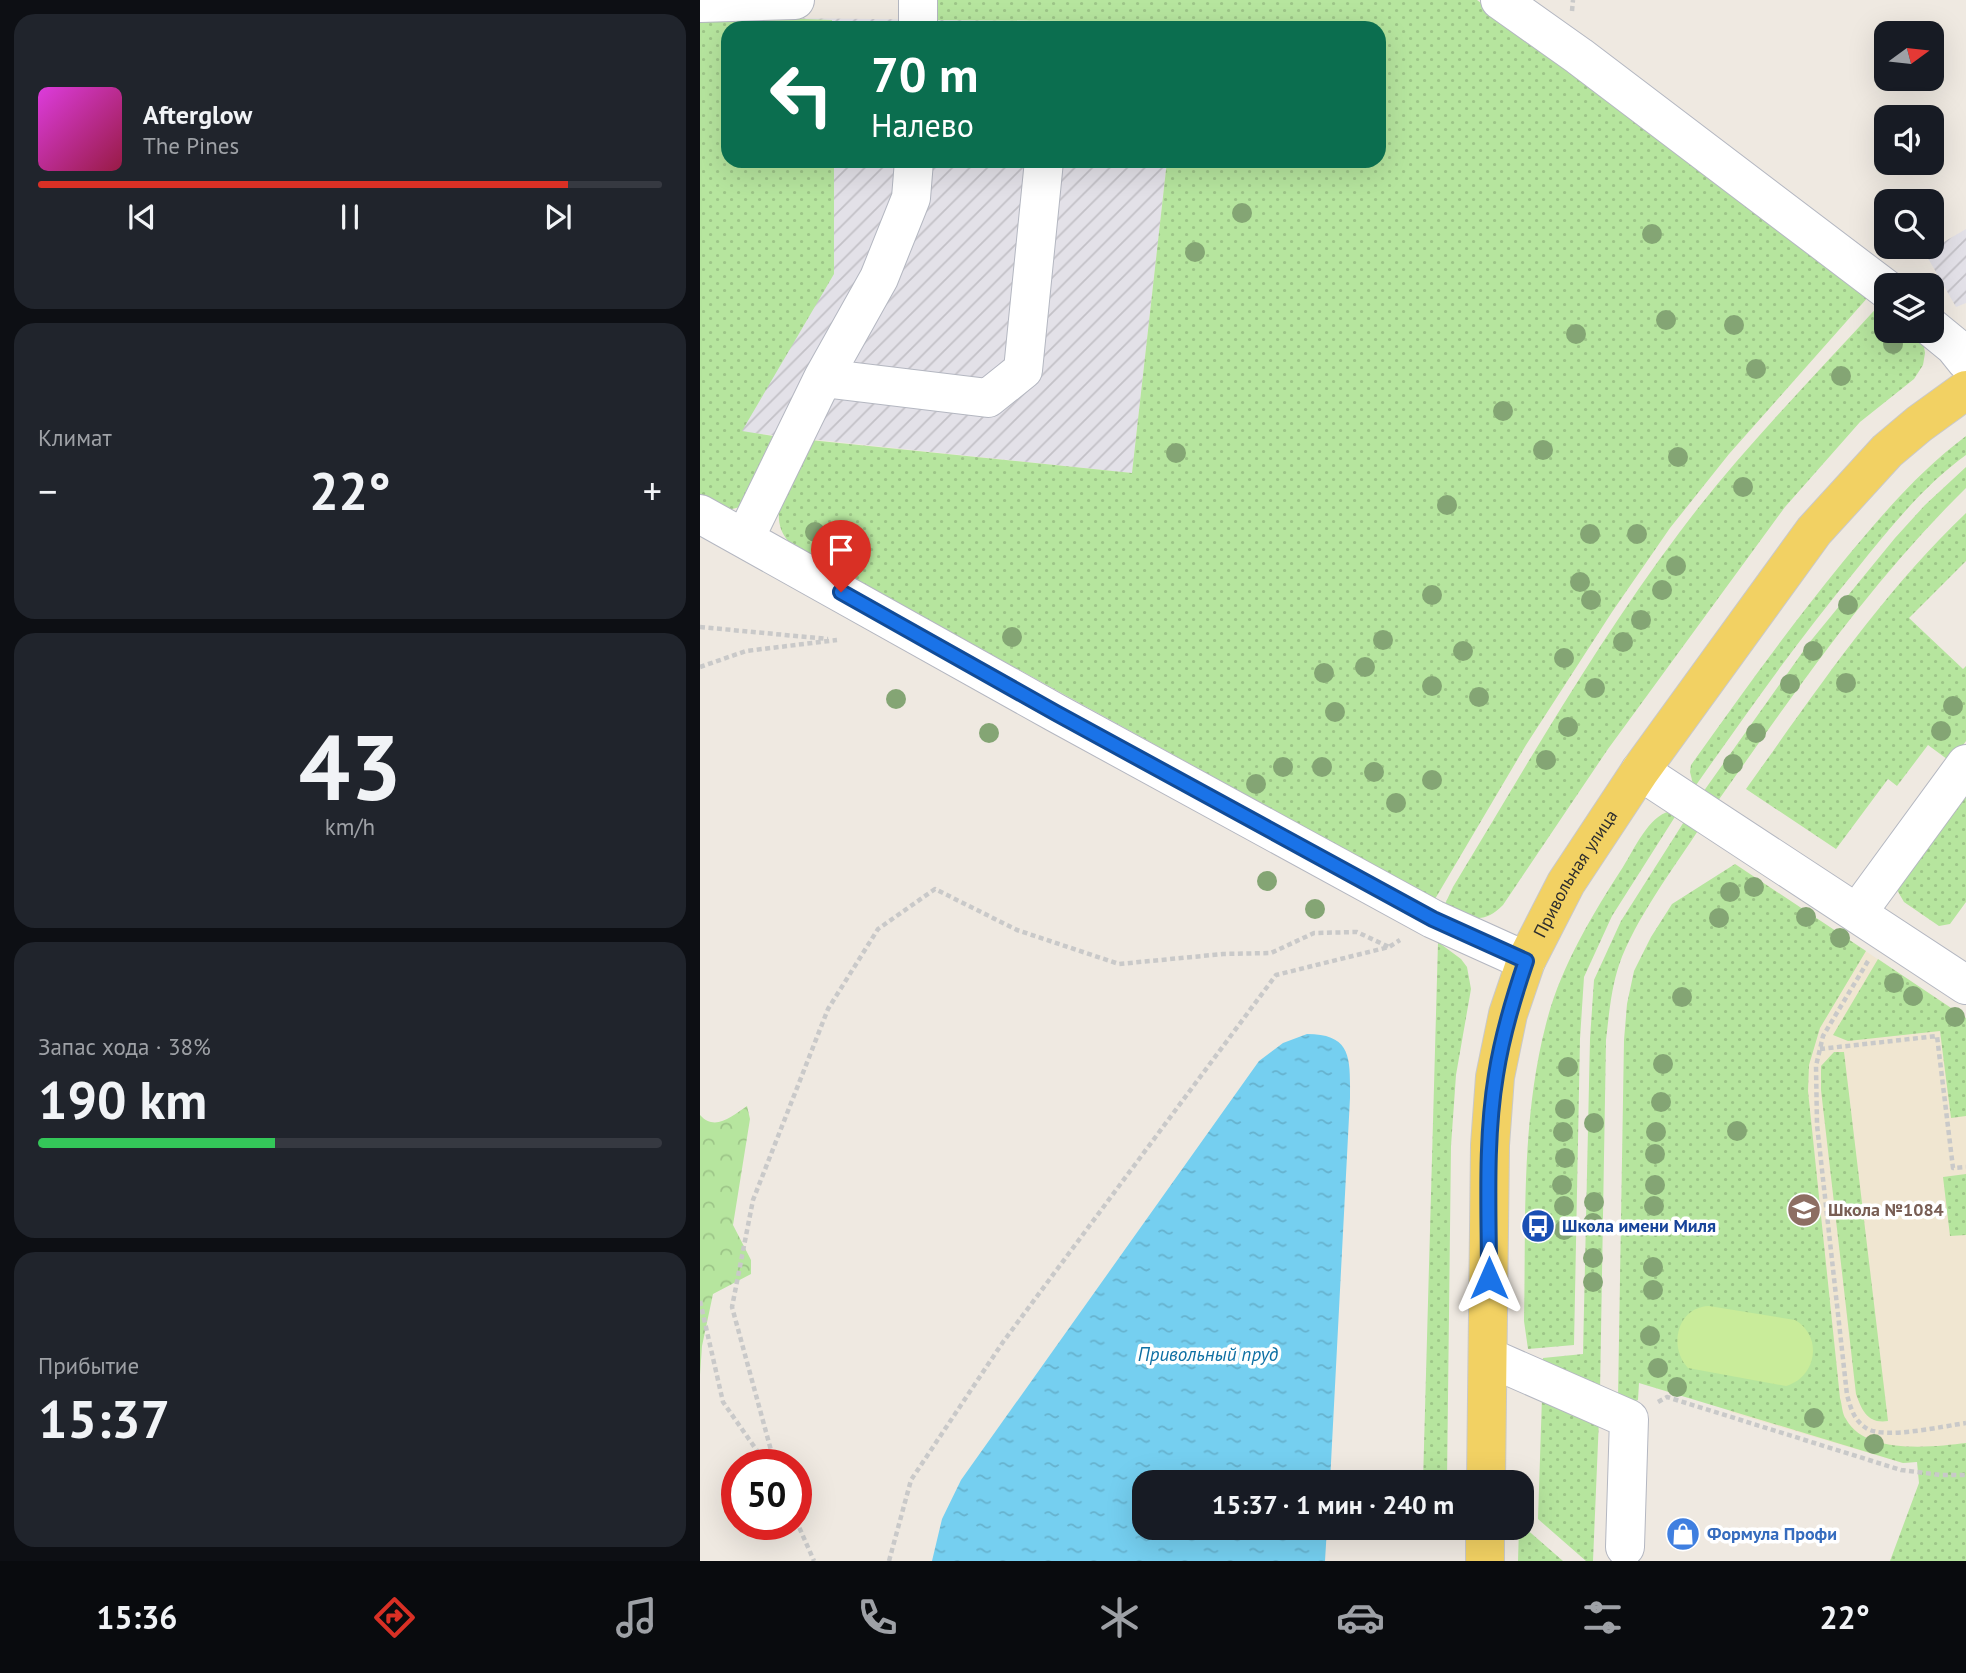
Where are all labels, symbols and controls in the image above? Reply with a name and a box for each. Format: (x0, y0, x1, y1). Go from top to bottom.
north arrow (1874, 21, 1944, 91)
map controls (1874, 21, 1944, 343)
text: 70 m (871, 42, 978, 106)
icon: left (756, 49, 847, 140)
text: Afterglow (143, 98, 252, 131)
text: Налево (871, 104, 974, 146)
button: sound (1874, 105, 1944, 175)
text: The Pines (143, 131, 239, 160)
button: search (1874, 189, 1944, 259)
icon: previous (123, 198, 161, 236)
icon: pause (331, 198, 369, 236)
icon: next (539, 198, 577, 236)
button: layers (1874, 273, 1944, 343)
text: Климат (38, 423, 112, 452)
text: 22° (309, 457, 391, 524)
text: − (38, 466, 57, 515)
text: + (643, 466, 662, 515)
pin (811, 520, 871, 592)
icon: arrive (822, 531, 860, 569)
text: 43 (298, 707, 402, 825)
street label: Привольная улица (1528, 805, 1622, 941)
text: km/h (325, 812, 375, 841)
text: Запас хода · 38% (38, 1032, 211, 1061)
text: 190 km (38, 1066, 207, 1133)
school or university icon: Школа №1084 (1785, 1191, 1823, 1229)
place label: Школа №1084 (1828, 1198, 1944, 1221)
bus stop icon: Школа имени Миля (1519, 1207, 1557, 1245)
place label: Школа имени Миля (1562, 1214, 1716, 1237)
position arrow (1452, 1241, 1526, 1315)
water label: Привольный пруд (1138, 1342, 1278, 1366)
text: Прибытие (38, 1351, 139, 1380)
text: 15:37 (38, 1385, 170, 1452)
speed limit sign: 50 (721, 1449, 812, 1540)
text: 15:37 · 1 мин · 240 m (1212, 1488, 1454, 1521)
shop icon: Формула Профи (1664, 1515, 1702, 1553)
place label: Формула Профи (1707, 1522, 1837, 1545)
icon: directions (370, 1593, 419, 1642)
icon: music (612, 1593, 661, 1642)
icon: phone (853, 1593, 902, 1642)
icon: climate (1095, 1593, 1144, 1642)
icon: car (1336, 1593, 1385, 1642)
icon: filters (1578, 1593, 1627, 1642)
text: 15:36 (96, 1596, 177, 1638)
text: 22° (1819, 1596, 1870, 1638)

